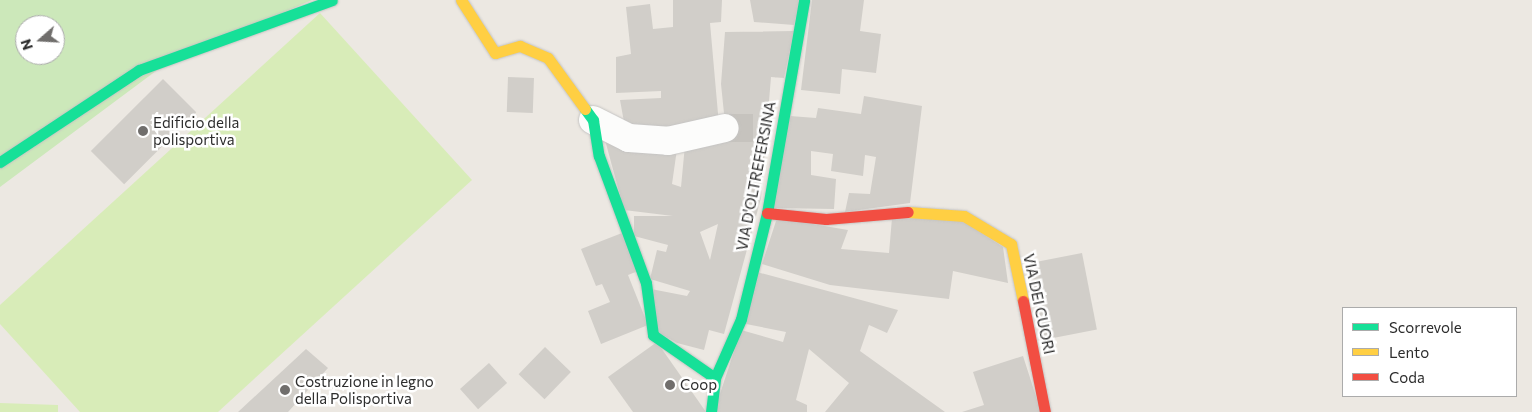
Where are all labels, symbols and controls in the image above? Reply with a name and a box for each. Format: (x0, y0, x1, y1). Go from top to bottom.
north arrow (15, 15, 65, 65)
text: N (17, 37, 36, 52)
street label: VIA D'OLTREFERSINA (733, 100, 779, 252)
place label: Edificio della polisportiva (153, 113, 239, 148)
marker: Edificio della polisportiva (137, 125, 149, 137)
street label: VIA DEI CUORI (1020, 252, 1058, 356)
legend (1342, 307, 1517, 397)
text: Scorrevole (1389, 318, 1462, 336)
text: Lento (1389, 343, 1429, 361)
text: Coda (1389, 368, 1425, 386)
place label: Costruzione in legno della Polisportiva (295, 372, 434, 407)
place label: Coop (680, 376, 717, 394)
marker: Coop (664, 379, 676, 391)
marker: Costruzione in legno della Polisportiva (279, 384, 291, 396)

